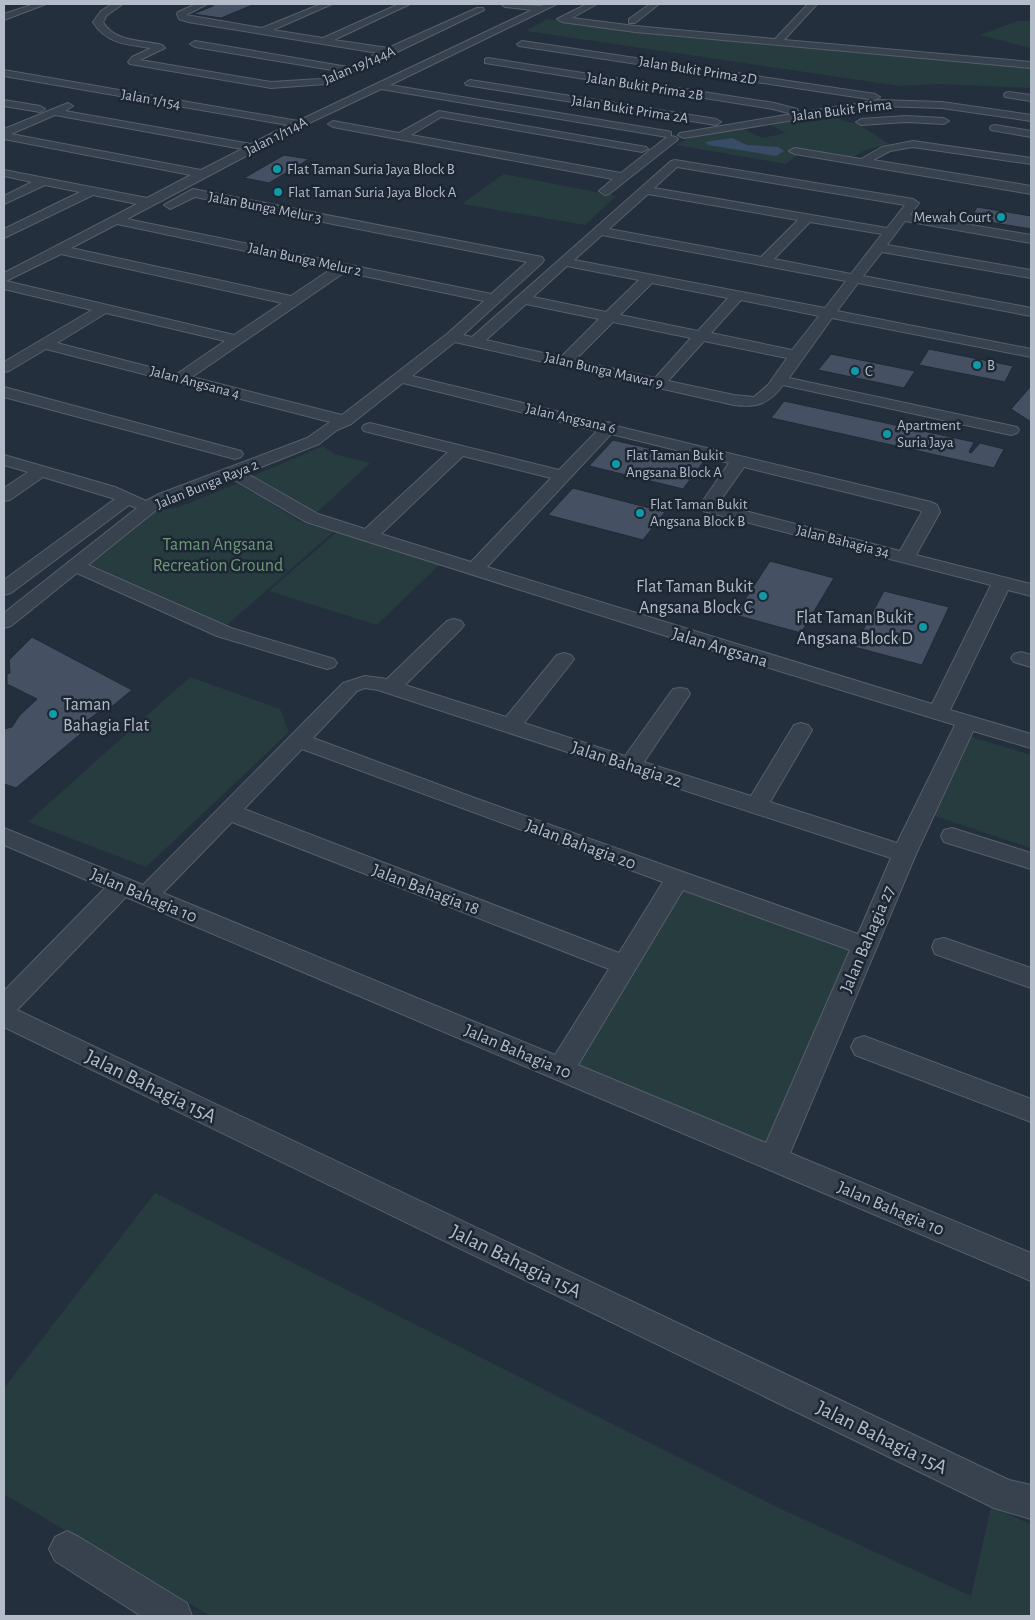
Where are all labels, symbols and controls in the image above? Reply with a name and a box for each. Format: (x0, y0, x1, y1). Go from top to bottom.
street label: Jalan 19/144A (321, 43, 398, 87)
street label: Jalan Bukit Prima 2D (638, 54, 758, 87)
street label: Jalan Bukit Prima 2B (586, 70, 704, 103)
street label: Jalan 1/154 (120, 87, 182, 112)
street label: Jalan Bukit Prima 2A (570, 93, 690, 126)
street label: Jalan Bukit Prima (791, 97, 893, 124)
street label: Jalan 1/114A (243, 114, 310, 158)
place label: Flat Taman Suria Jaya Block B (287, 162, 455, 177)
marker: Flat Taman Suria Jaya Block B (271, 163, 283, 175)
place label: Flat Taman Suria Jaya Block A (288, 185, 457, 200)
marker: Flat Taman Suria Jaya Block A (272, 186, 284, 198)
street label: Jalan Bunga Melur 3 (207, 189, 323, 226)
place label: Mewah Court (913, 210, 991, 225)
marker: Mewah Court (995, 211, 1007, 223)
street label: Jalan Bunga Melur 2 (247, 240, 363, 279)
street label: Jalan Bunga Mawar 9 (543, 350, 665, 391)
place label: B (987, 358, 995, 373)
marker: B (971, 359, 983, 371)
street label: Jalan Angsana 4 (148, 363, 241, 402)
place label: C (865, 364, 873, 379)
marker: C (849, 365, 861, 377)
street label: Jalan Angsana 6 (524, 401, 617, 436)
place label: Apartment Suria Jaya (897, 418, 961, 450)
marker: Apartment Suria Jaya (881, 428, 893, 440)
place label: Flat Taman Bukit Angsana Block A (626, 448, 724, 480)
street label: Jalan Bunga Raya 2 (154, 457, 261, 512)
marker: Flat Taman Bukit Angsana Block A (610, 458, 622, 470)
place label: Flat Taman Bukit Angsana Block B (650, 497, 748, 529)
marker: Flat Taman Bukit Angsana Block B (634, 507, 646, 519)
street label: Jalan Bahagia 34 (795, 523, 891, 560)
park label: Taman Angsana Recreation Ground (153, 536, 283, 575)
place label: Flat Taman Bukit Angsana Block C (636, 578, 753, 617)
marker: Flat Taman Bukit Angsana Block C (757, 590, 769, 602)
place label: Flat Taman Bukit Angsana Block D (796, 609, 913, 648)
marker: Flat Taman Bukit Angsana Block D (917, 621, 929, 633)
street label: Jalan Angsana (670, 625, 770, 671)
place label: Taman Bahagia Flat (63, 696, 150, 735)
marker: Taman Bahagia Flat (47, 708, 59, 720)
street label: Jalan Bahagia 22 (569, 739, 684, 791)
street label: Jalan Bahagia 20 (523, 817, 638, 873)
street label: Jalan Bahagia 18 (370, 861, 482, 919)
street label: Jalan Bahagia 10 (88, 865, 200, 927)
street label: Jalan Bahagia 27 (837, 883, 899, 995)
street label: Jalan Bahagia 10 (462, 1021, 574, 1083)
street label: Jalan Bahagia 15A (82, 1046, 220, 1127)
street label: Jalan Bahagia 10 (835, 1178, 947, 1240)
street label: Jalan Bahagia 15A (447, 1221, 585, 1302)
street label: Jalan Bahagia 15A (813, 1397, 951, 1478)

